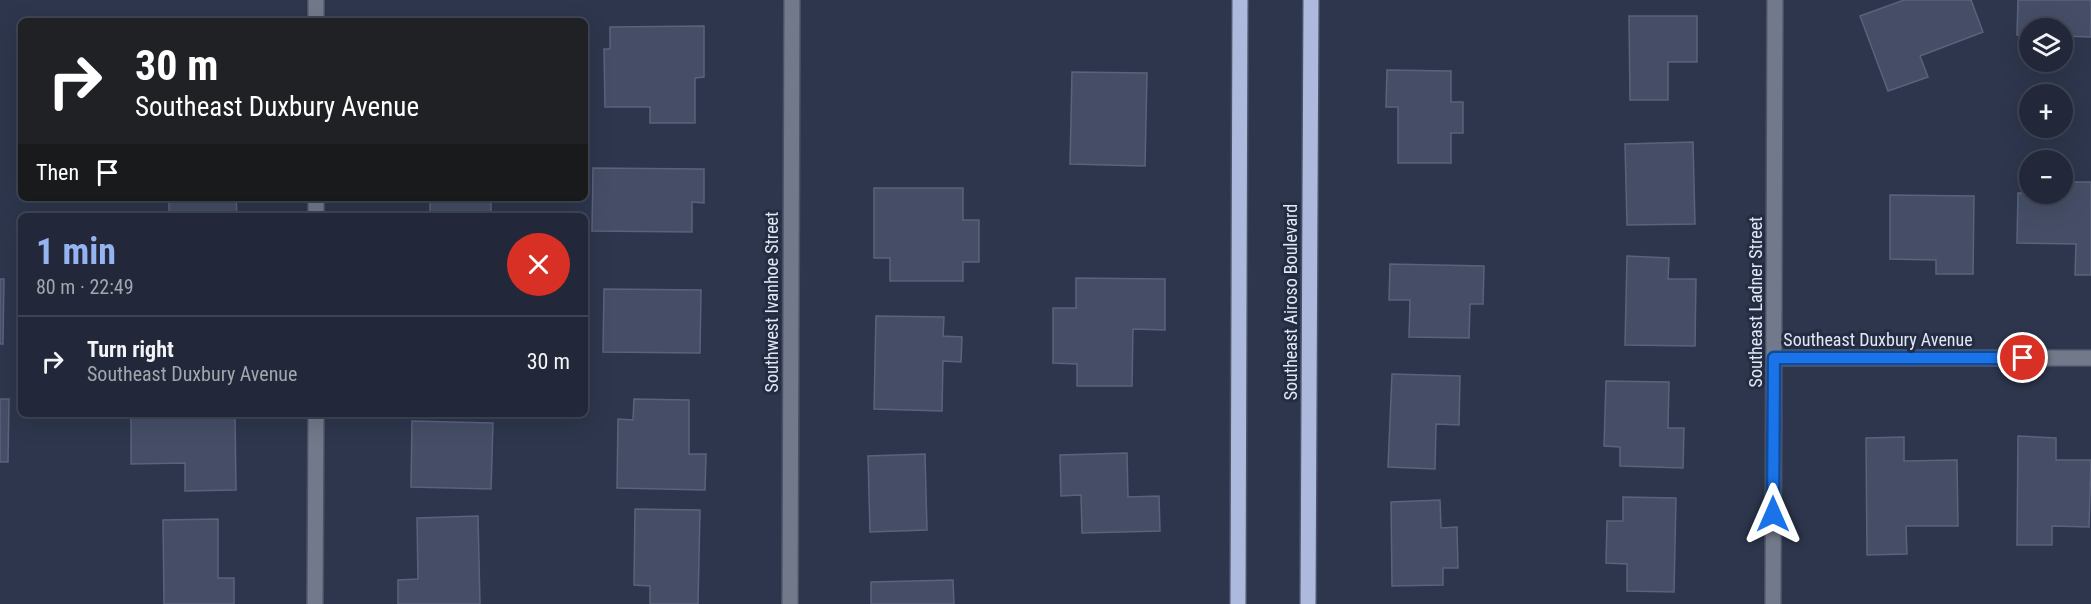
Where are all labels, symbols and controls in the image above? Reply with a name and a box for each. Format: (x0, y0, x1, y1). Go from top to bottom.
map controls (2019, 18, 2073, 204)
button: layers (2019, 18, 2073, 72)
text: 30 m (135, 41, 218, 90)
icon: right (36, 42, 114, 120)
button: + (2019, 84, 2073, 138)
text: Southeast Duxbury Avenue (135, 91, 419, 123)
button: − (2019, 150, 2073, 204)
icon: arrive (91, 156, 124, 189)
text: Then (36, 160, 79, 185)
street label: Southeast Airoso Boulevard (1280, 204, 1301, 400)
street label: Southwest Ivanhoe Street (761, 212, 782, 392)
street label: Southeast Ladner Street (1745, 217, 1766, 387)
text: 1 min (36, 231, 116, 273)
button: close (507, 233, 570, 296)
text: 80 m · 22:49 (36, 275, 134, 299)
street label: Southeast Duxbury Avenue (1783, 329, 1973, 350)
pin (1997, 332, 2048, 383)
text: Turn right (87, 337, 174, 362)
icon: arrive (2006, 341, 2039, 374)
icon: right (36, 345, 69, 378)
text: 30 m (527, 349, 570, 374)
text: Southeast Duxbury Avenue (87, 362, 297, 386)
position arrow (1741, 482, 1805, 546)

